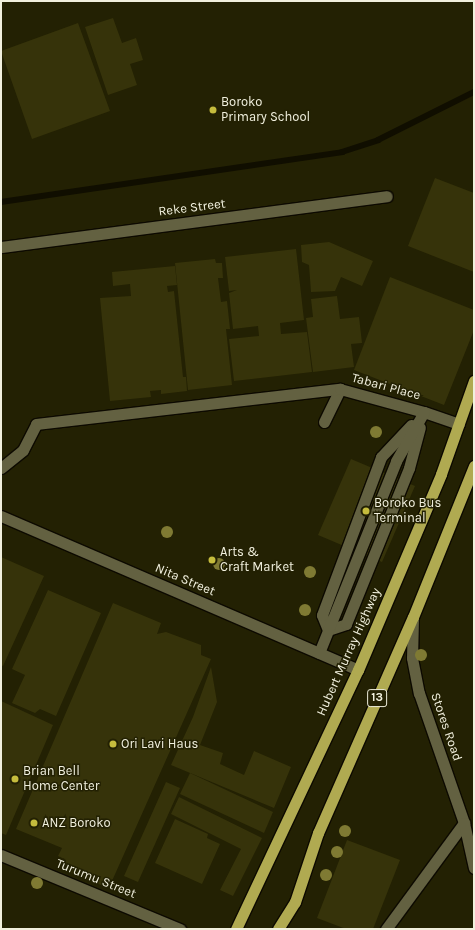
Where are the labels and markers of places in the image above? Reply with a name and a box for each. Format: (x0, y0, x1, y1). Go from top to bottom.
place label: Boroko Primary School (221, 95, 310, 126)
marker: Boroko Primary School (208, 105, 218, 115)
place label: Boroko Bus Terminal (374, 496, 441, 527)
marker: Boroko Bus Terminal (361, 506, 371, 516)
place label: Arts & Craft Market (220, 545, 294, 576)
marker: Arts & Craft Market (207, 555, 217, 565)
place label: Ori Lavi Haus (121, 736, 198, 752)
marker: Ori Lavi Haus (108, 739, 118, 749)
place label: Brian Bell Home Center (23, 764, 99, 795)
marker: Brian Bell Home Center (10, 774, 20, 784)
place label: ANZ Boroko (42, 815, 111, 831)
marker: ANZ Boroko (29, 818, 39, 828)

